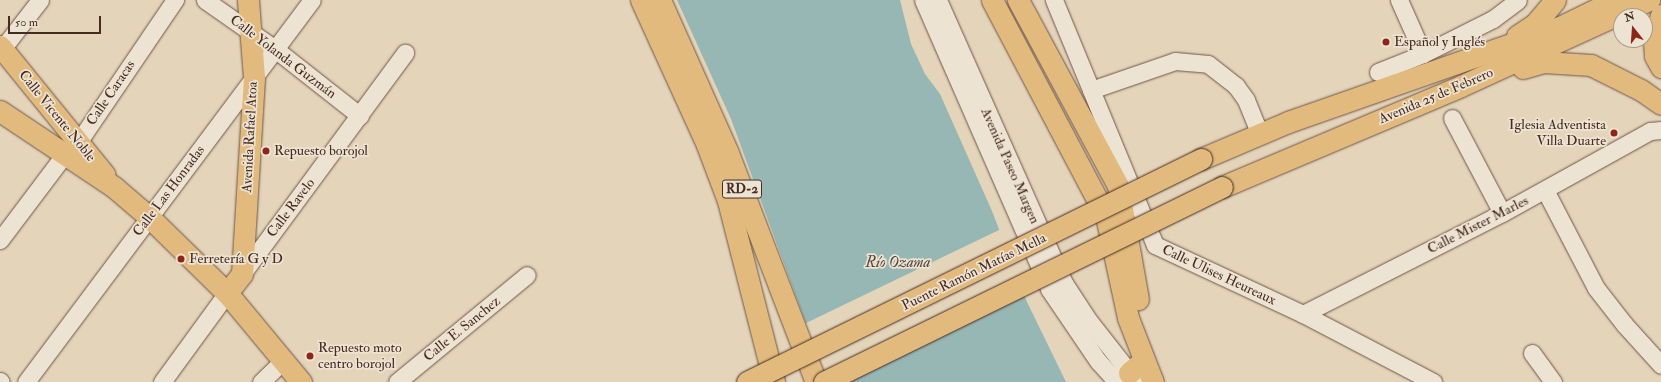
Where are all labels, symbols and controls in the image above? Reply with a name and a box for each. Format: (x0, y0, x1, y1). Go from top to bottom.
scale bar (10, 8, 103, 34)
north arrow (1613, 8, 1653, 48)
text: N (1623, 9, 1636, 25)
street label: Calle Yolanda Guzmán (227, 12, 339, 102)
text: 50 m (15, 15, 38, 30)
place label: Español y Inglés (1394, 34, 1485, 50)
marker: Español y Inglés (1381, 37, 1391, 47)
street label: Calle Caracas (83, 57, 139, 129)
street label: Avenida 25 de Febrero (1376, 64, 1496, 128)
street label: Calle Vicente Noble (15, 67, 99, 165)
street label: Avenida Rafael Atoa (239, 81, 261, 193)
street label: Avenida Paseo Margen (977, 105, 1043, 227)
place label: Iglesia Adventista Villa Duarte (1509, 117, 1606, 150)
marker: Iglesia Adventista Villa Duarte (1609, 128, 1619, 138)
street label: Calle Las Honradas (129, 142, 209, 240)
place label: Repuesto borojol (274, 143, 368, 159)
marker: Repuesto borojol (261, 146, 271, 156)
street label: Calle Ravelo (263, 175, 319, 241)
road number: RD-2 (722, 178, 762, 200)
street label: Calle Mister Marles (1425, 192, 1531, 258)
street label: Puente Ramón Matías Mella (899, 230, 1049, 314)
street label: Calle Ulises Heureaux (1159, 241, 1279, 309)
place label: Ferretería G y D (189, 251, 283, 267)
marker: Ferretería G y D (176, 254, 186, 264)
water label: Río Ozama (866, 254, 930, 272)
street label: Calle E. Sanchez (420, 293, 504, 365)
place label: Repuesto moto centro borojol (318, 340, 402, 372)
marker: Repuesto moto centro borojol (305, 351, 315, 361)

